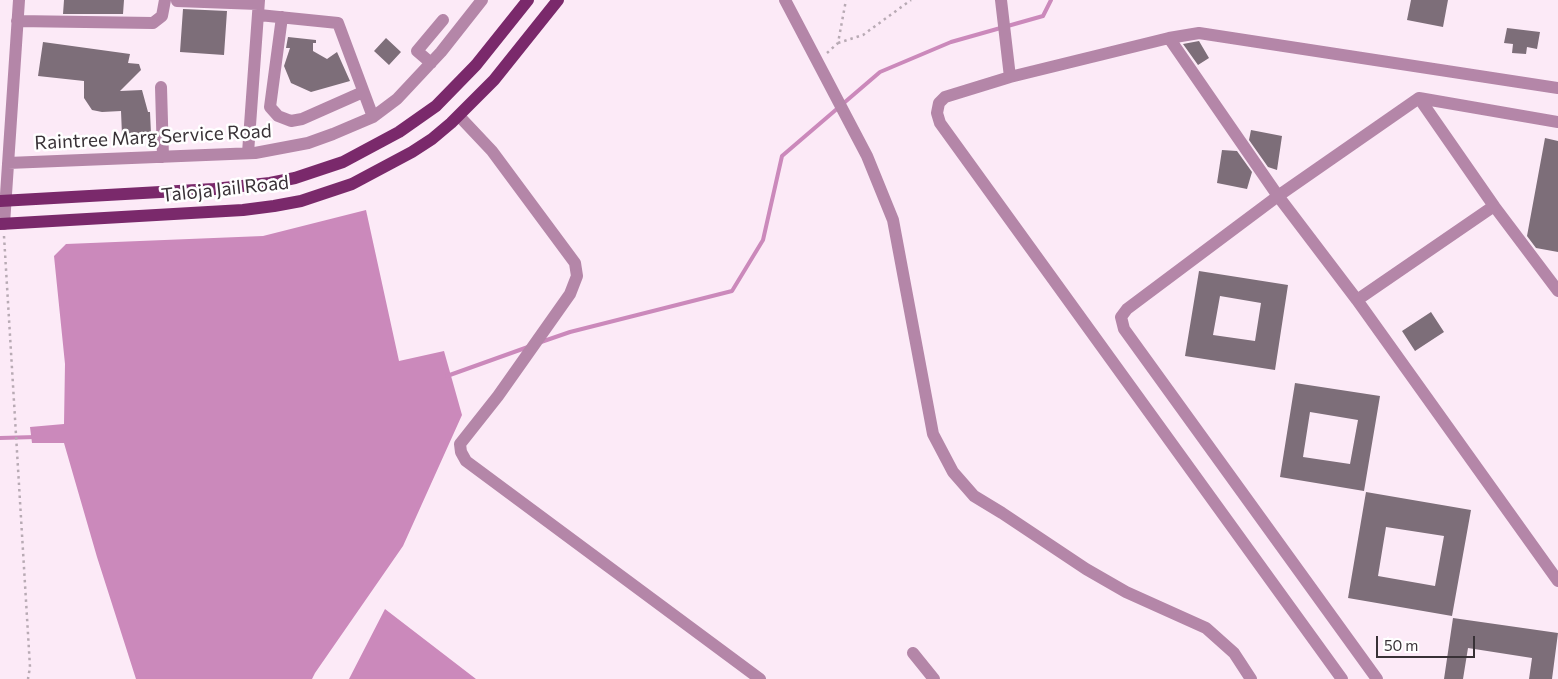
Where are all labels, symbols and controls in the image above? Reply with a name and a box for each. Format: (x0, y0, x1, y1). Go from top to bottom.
street label: Raintree Marg Service Road (34, 119, 272, 155)
street label: Taloja Jail Road (160, 171, 290, 207)
scale bar (1378, 626, 1477, 658)
text: 50 m (1384, 636, 1418, 654)

